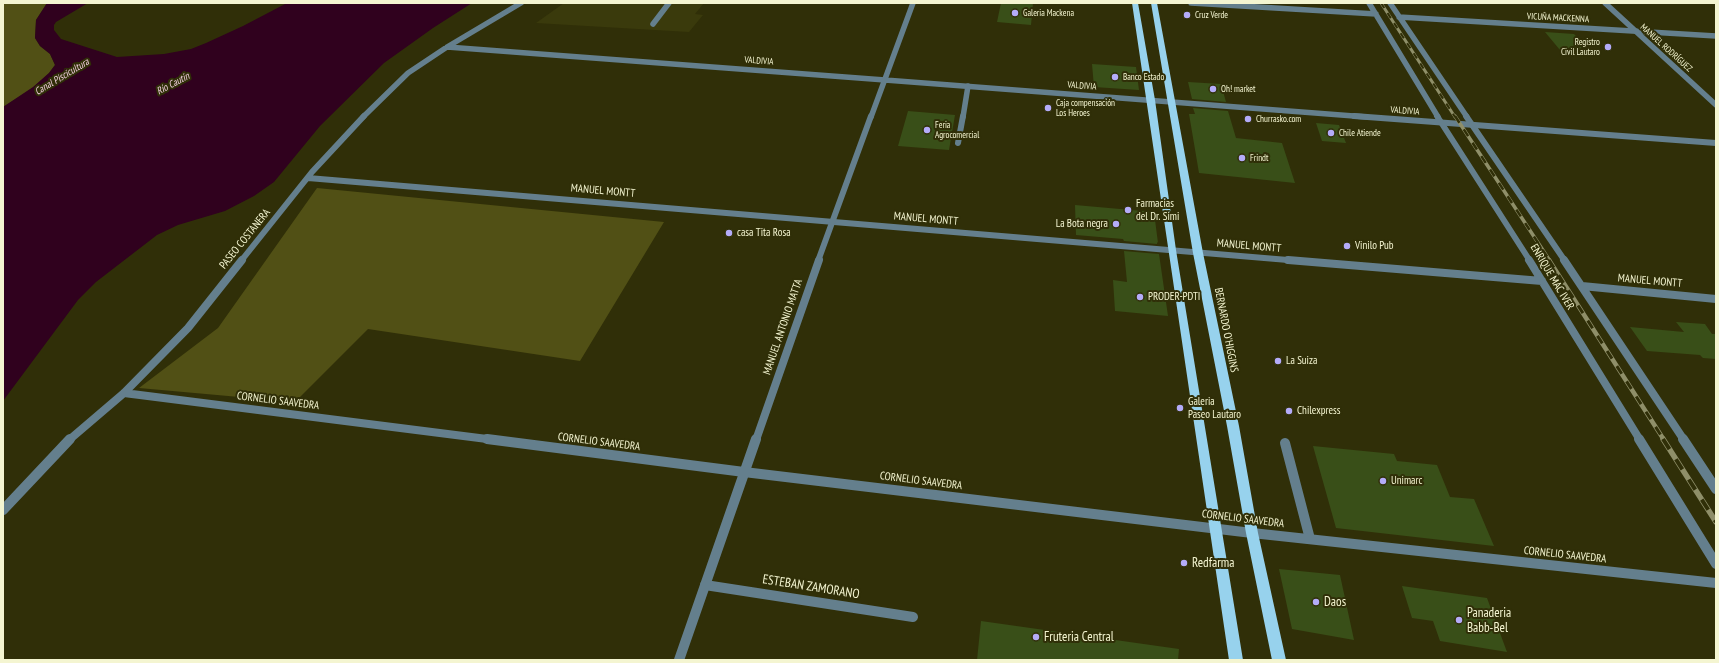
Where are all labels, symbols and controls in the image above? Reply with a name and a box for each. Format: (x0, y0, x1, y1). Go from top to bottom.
marker: Galeria Mackena (1010, 8, 1020, 18)
place label: Galeria Mackena (1023, 8, 1074, 18)
marker: Cruz Verde (1182, 10, 1192, 20)
place label: Cruz Verde (1195, 10, 1228, 20)
street label: VICUÑA MACKENNA (1527, 11, 1589, 25)
street label: MANUEL RODRÍGUEZ (1638, 22, 1694, 74)
place label: Registro Civil Lautaro (1561, 37, 1600, 58)
marker: Registro Civil Lautaro (1603, 42, 1613, 52)
street label: VALDIVIA (744, 55, 774, 67)
water label: Canal Piscicultura (33, 56, 91, 98)
water label: Río Cautín (155, 70, 191, 98)
marker: Banco Estado (1110, 72, 1120, 82)
place label: Banco Estado (1123, 72, 1164, 82)
street label: VALDIVIA (1067, 80, 1097, 92)
marker: Oh! market (1208, 84, 1218, 94)
place label: Oh! market (1221, 84, 1256, 94)
place label: Caja compensación Los Heroes (1056, 98, 1115, 119)
marker: Caja compensación Los Heroes (1043, 103, 1053, 113)
street label: VALDIVIA (1390, 105, 1420, 117)
marker: Churrasko.com (1243, 114, 1253, 124)
place label: Churrasko.com (1256, 114, 1301, 124)
place label: Feria Agrocomercial (935, 120, 979, 141)
marker: Feria Agrocomercial (922, 125, 932, 135)
marker: Chile Atiende (1326, 128, 1336, 138)
place label: Chile Atiende (1339, 128, 1381, 138)
marker: Frindt (1237, 153, 1247, 163)
place label: Frindt (1250, 153, 1268, 163)
street label: MANUEL MONTT (570, 182, 636, 200)
place label: Farmacias del Dr. Simi (1136, 197, 1179, 223)
marker: Farmacias del Dr. Simi (1123, 205, 1133, 215)
street label: PASEO COSTANERA (217, 206, 273, 272)
street label: MANUEL MONTT (893, 210, 959, 228)
place label: La Bota negra (1056, 217, 1108, 231)
marker: La Bota negra (1111, 219, 1121, 229)
place label: casa Tita Rosa (737, 226, 791, 240)
marker: casa Tita Rosa (724, 228, 734, 238)
street label: MANUEL MONTT (1216, 237, 1282, 255)
place label: Vinilo Pub (1355, 239, 1394, 253)
marker: Vinilo Pub (1342, 241, 1352, 251)
street label: ENRIQUE MAC IVER (1527, 242, 1577, 312)
street label: MANUEL MONTT (1617, 272, 1683, 290)
street label: MANUEL ANTONIO MATTA (760, 277, 806, 377)
street label: BERNARDO O'HIGGINS (1211, 287, 1241, 373)
place label: PRODER-PDTI (1148, 290, 1200, 304)
marker: PRODER-PDTI (1135, 292, 1145, 302)
place label: La Suiza (1286, 354, 1317, 368)
marker: La Suiza (1273, 356, 1283, 366)
street label: CORNELIO SAAVEDRA (236, 389, 320, 413)
place label: Galeria Paseo Lautaro (1188, 395, 1241, 421)
marker: Galeria Paseo Lautaro (1175, 403, 1185, 413)
place label: Chilexpress (1297, 404, 1340, 418)
marker: Chilexpress (1284, 406, 1294, 416)
street label: CORNELIO SAAVEDRA (557, 430, 641, 454)
street label: CORNELIO SAAVEDRA (879, 469, 963, 493)
place label: Unimarc (1391, 474, 1422, 488)
marker: Unimarc (1378, 476, 1388, 486)
street label: CORNELIO SAAVEDRA (1201, 507, 1285, 531)
street label: CORNELIO SAAVEDRA (1523, 544, 1607, 566)
place label: Redfarma (1192, 555, 1234, 571)
marker: Redfarma (1179, 558, 1189, 568)
street label: ESTEBAN ZAMORANO (761, 572, 861, 602)
place label: Daos (1324, 594, 1346, 610)
marker: Daos (1311, 597, 1321, 607)
place label: Panaderia Babb-Bel (1467, 605, 1511, 636)
marker: Panaderia Babb-Bel (1454, 615, 1464, 625)
place label: Fruteria Central (1044, 629, 1114, 645)
marker: Fruteria Central (1031, 632, 1041, 642)

